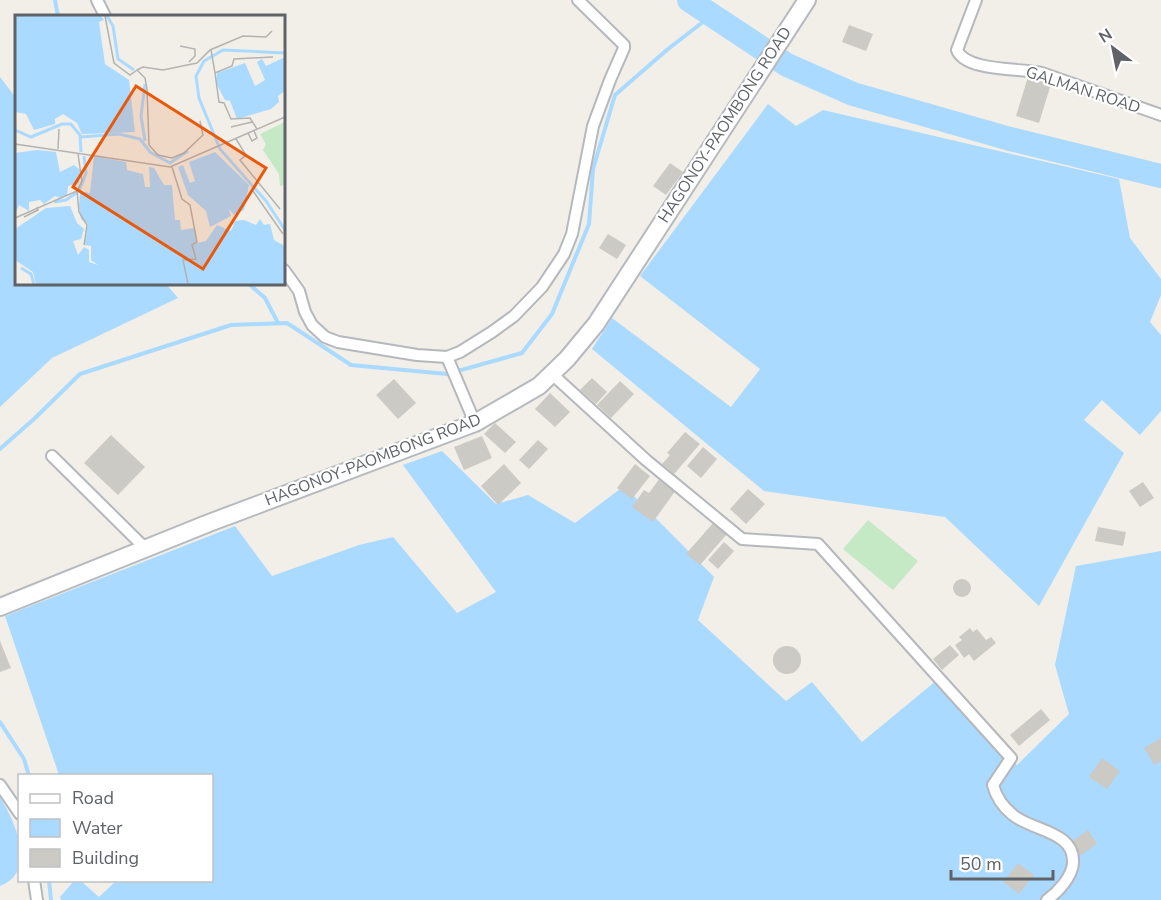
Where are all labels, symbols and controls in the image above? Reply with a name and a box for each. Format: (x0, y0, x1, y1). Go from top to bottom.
inset map (15, 15, 285, 285)
north arrow (1083, 18, 1143, 78)
street label: HAGONOY-PAOMBONG ROAD (653, 23, 797, 227)
text: N (1095, 24, 1116, 49)
street label: GALMAN ROAD (1023, 61, 1143, 119)
street label: HAGONOY-PAOMBONG ROAD (262, 409, 484, 511)
legend (18, 774, 213, 882)
text: Road (72, 786, 114, 810)
text: Water (72, 816, 123, 840)
scale bar (951, 843, 1053, 881)
text: Building (72, 846, 139, 870)
text: 50 m (960, 852, 1002, 876)

